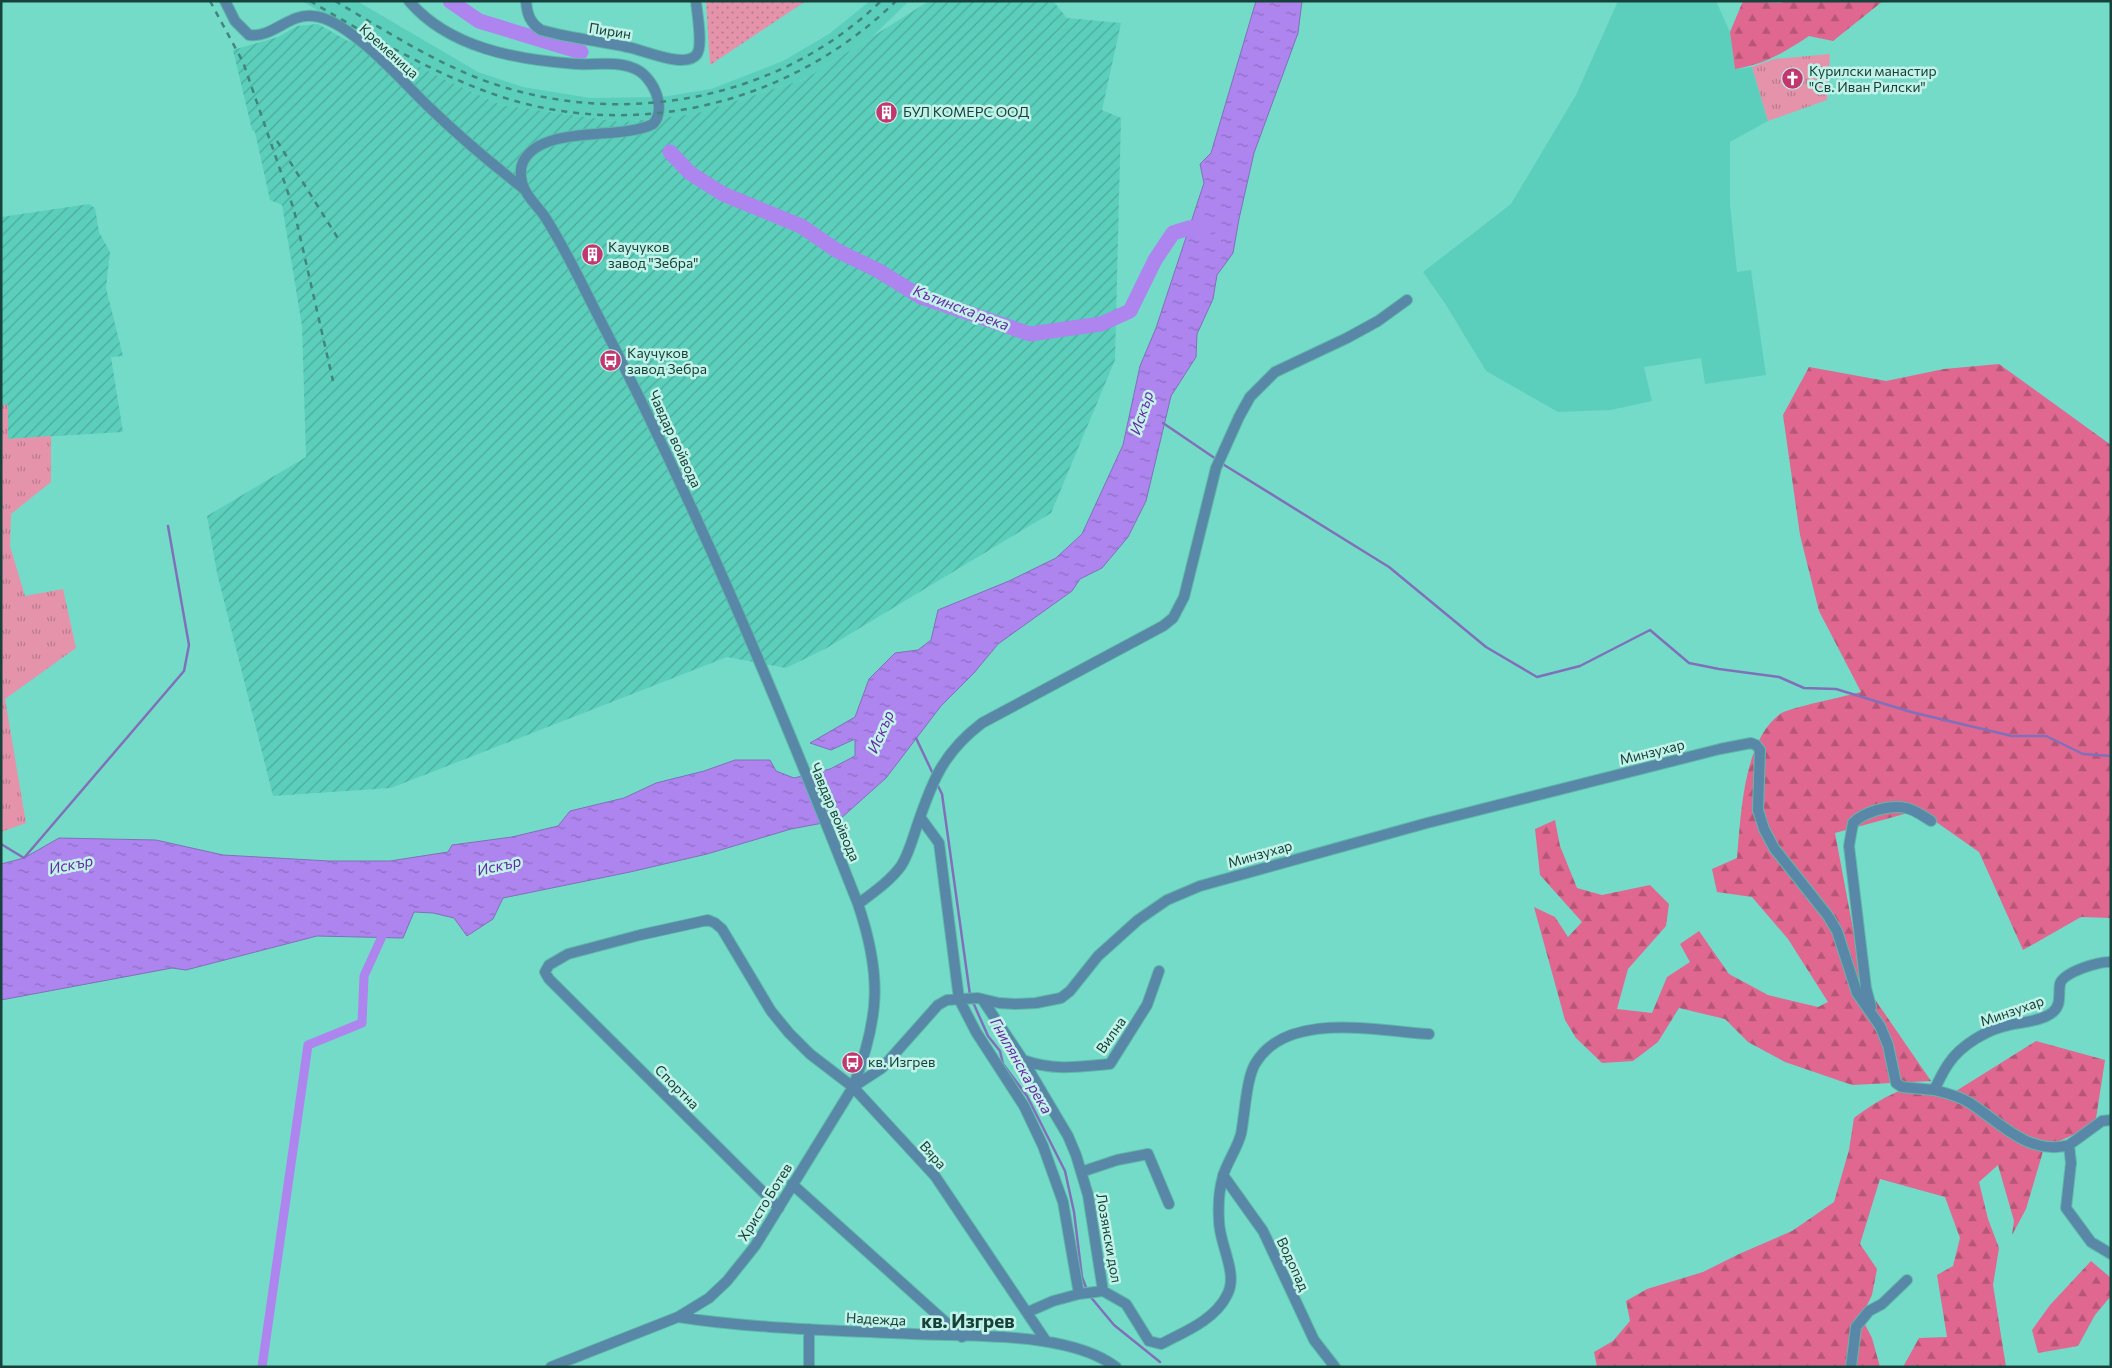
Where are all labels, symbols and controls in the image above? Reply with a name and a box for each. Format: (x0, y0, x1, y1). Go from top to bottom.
street label: Пирин (588, 19, 632, 42)
street label: Кременица (356, 20, 422, 82)
place label: Курилски манастир "Св. Иван Рилски" (1809, 62, 1937, 95)
church icon: Курилски манастир "Св. Иван Рилски" (1781, 67, 1805, 91)
building icon: БУЛ КОМЕРС ООД (875, 100, 899, 124)
place label: БУЛ КОМЕРС ООД (903, 103, 1029, 120)
place label: Каучуков завод "Зебра" (608, 238, 698, 271)
building icon: Каучуков завод "Зебра" (580, 243, 604, 267)
water label: Кътинска река (911, 281, 1012, 334)
place label: Каучуков завод Зебра (627, 344, 707, 377)
bus stop icon: Каучуков завод Зебра (599, 349, 623, 373)
street label: Чавдар войвода (645, 387, 705, 490)
water label: Искър (1126, 388, 1157, 437)
water label: Искър (863, 707, 897, 756)
street label: Минзухар (1618, 735, 1686, 768)
street label: Чавдар войвода (807, 760, 864, 864)
street label: Минзухар (1226, 836, 1294, 871)
water label: Искър (47, 851, 95, 877)
water label: Искър (475, 851, 523, 879)
street label: Минзухар (1978, 992, 2046, 1029)
street label: Вилна (1092, 1013, 1129, 1056)
water label: Гнилянска река (987, 1014, 1057, 1117)
bus stop icon: кв. Изгрев (840, 1050, 864, 1074)
place label: кв. Изгрев (868, 1053, 935, 1070)
street label: Спортна (652, 1061, 703, 1112)
street label: Вяра (916, 1137, 950, 1172)
street label: Христо Ботев (734, 1160, 795, 1244)
street label: Лозянски дол (1093, 1192, 1126, 1284)
street label: Водопад (1274, 1234, 1313, 1293)
street label: Надежда (846, 1308, 906, 1329)
district label: кв. Изгрев (921, 1309, 1015, 1332)

